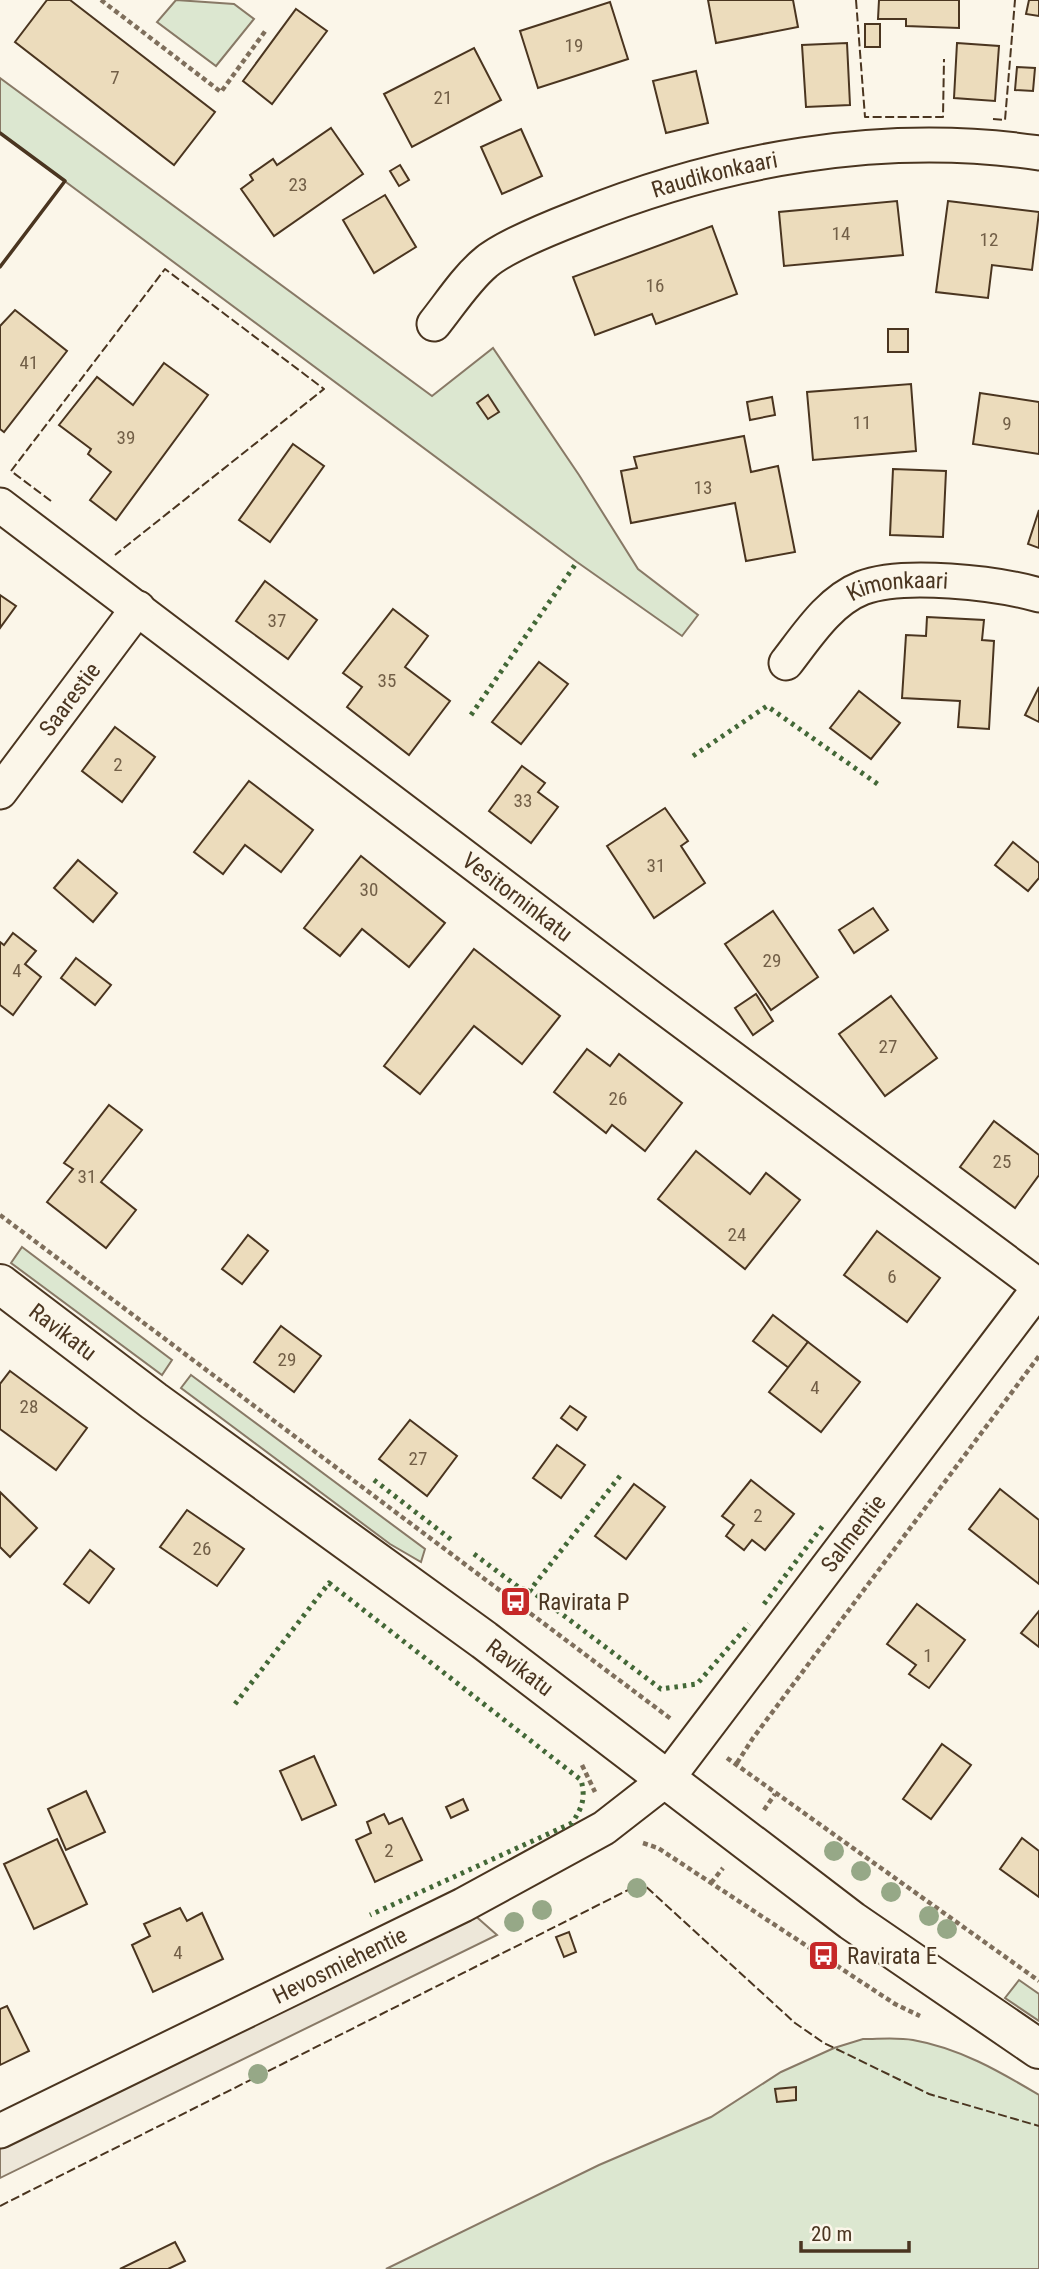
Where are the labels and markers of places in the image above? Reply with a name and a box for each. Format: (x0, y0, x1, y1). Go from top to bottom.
bus stop icon: Ravirata P (498, 1585, 532, 1619)
place label: Ravirata P (538, 1589, 630, 1616)
bus stop icon: Ravirata E (807, 1939, 841, 1973)
place label: Ravirata E (847, 1943, 937, 1970)

